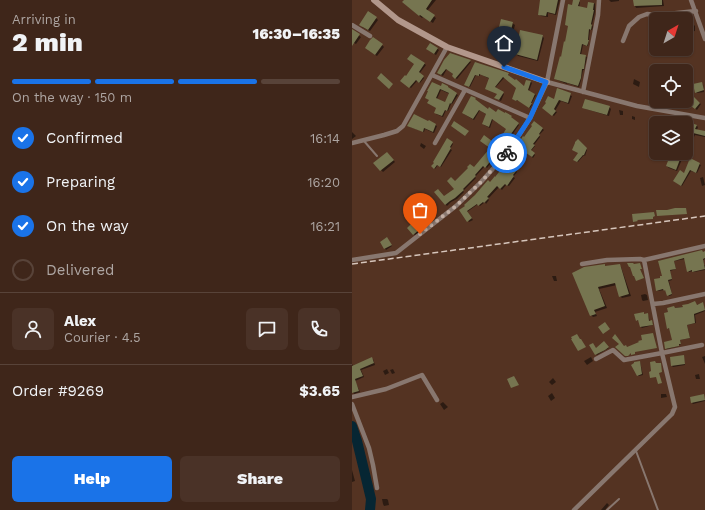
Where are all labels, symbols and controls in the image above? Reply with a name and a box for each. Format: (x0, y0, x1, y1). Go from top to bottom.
text: Arriving in (12, 12, 76, 27)
north arrow (649, 12, 693, 56)
map controls (649, 12, 693, 160)
text: 16:30–16:35 (253, 25, 340, 43)
pin (487, 26, 521, 67)
text: 2 min (12, 27, 83, 57)
icon: home (493, 32, 515, 54)
button: locate (649, 64, 693, 108)
text: On the way · 150 m (12, 90, 132, 105)
button: layers (649, 116, 693, 160)
icon: check (12, 127, 34, 149)
text: Confirmed (46, 129, 123, 147)
text: 16:14 (310, 131, 340, 146)
courier (487, 133, 527, 173)
icon: bike (496, 142, 518, 164)
icon: check (12, 171, 34, 193)
text: Preparing (46, 173, 115, 191)
text: 16:20 (308, 175, 340, 190)
pin (403, 193, 437, 234)
icon: bag (409, 199, 431, 221)
icon: check (12, 215, 34, 237)
text: On the way (46, 217, 128, 235)
text: 16:21 (311, 219, 340, 234)
text: Delivered (46, 261, 114, 279)
button: person (12, 308, 54, 350)
button: chat (246, 308, 288, 350)
button: phone (298, 308, 340, 350)
text: Alex (64, 312, 96, 330)
text: Courier · 4.5 (64, 330, 141, 345)
text: Order #9269 (12, 382, 104, 400)
text: $3.65 (299, 382, 340, 400)
button: Help (12, 456, 172, 502)
button: Share (180, 456, 340, 502)

